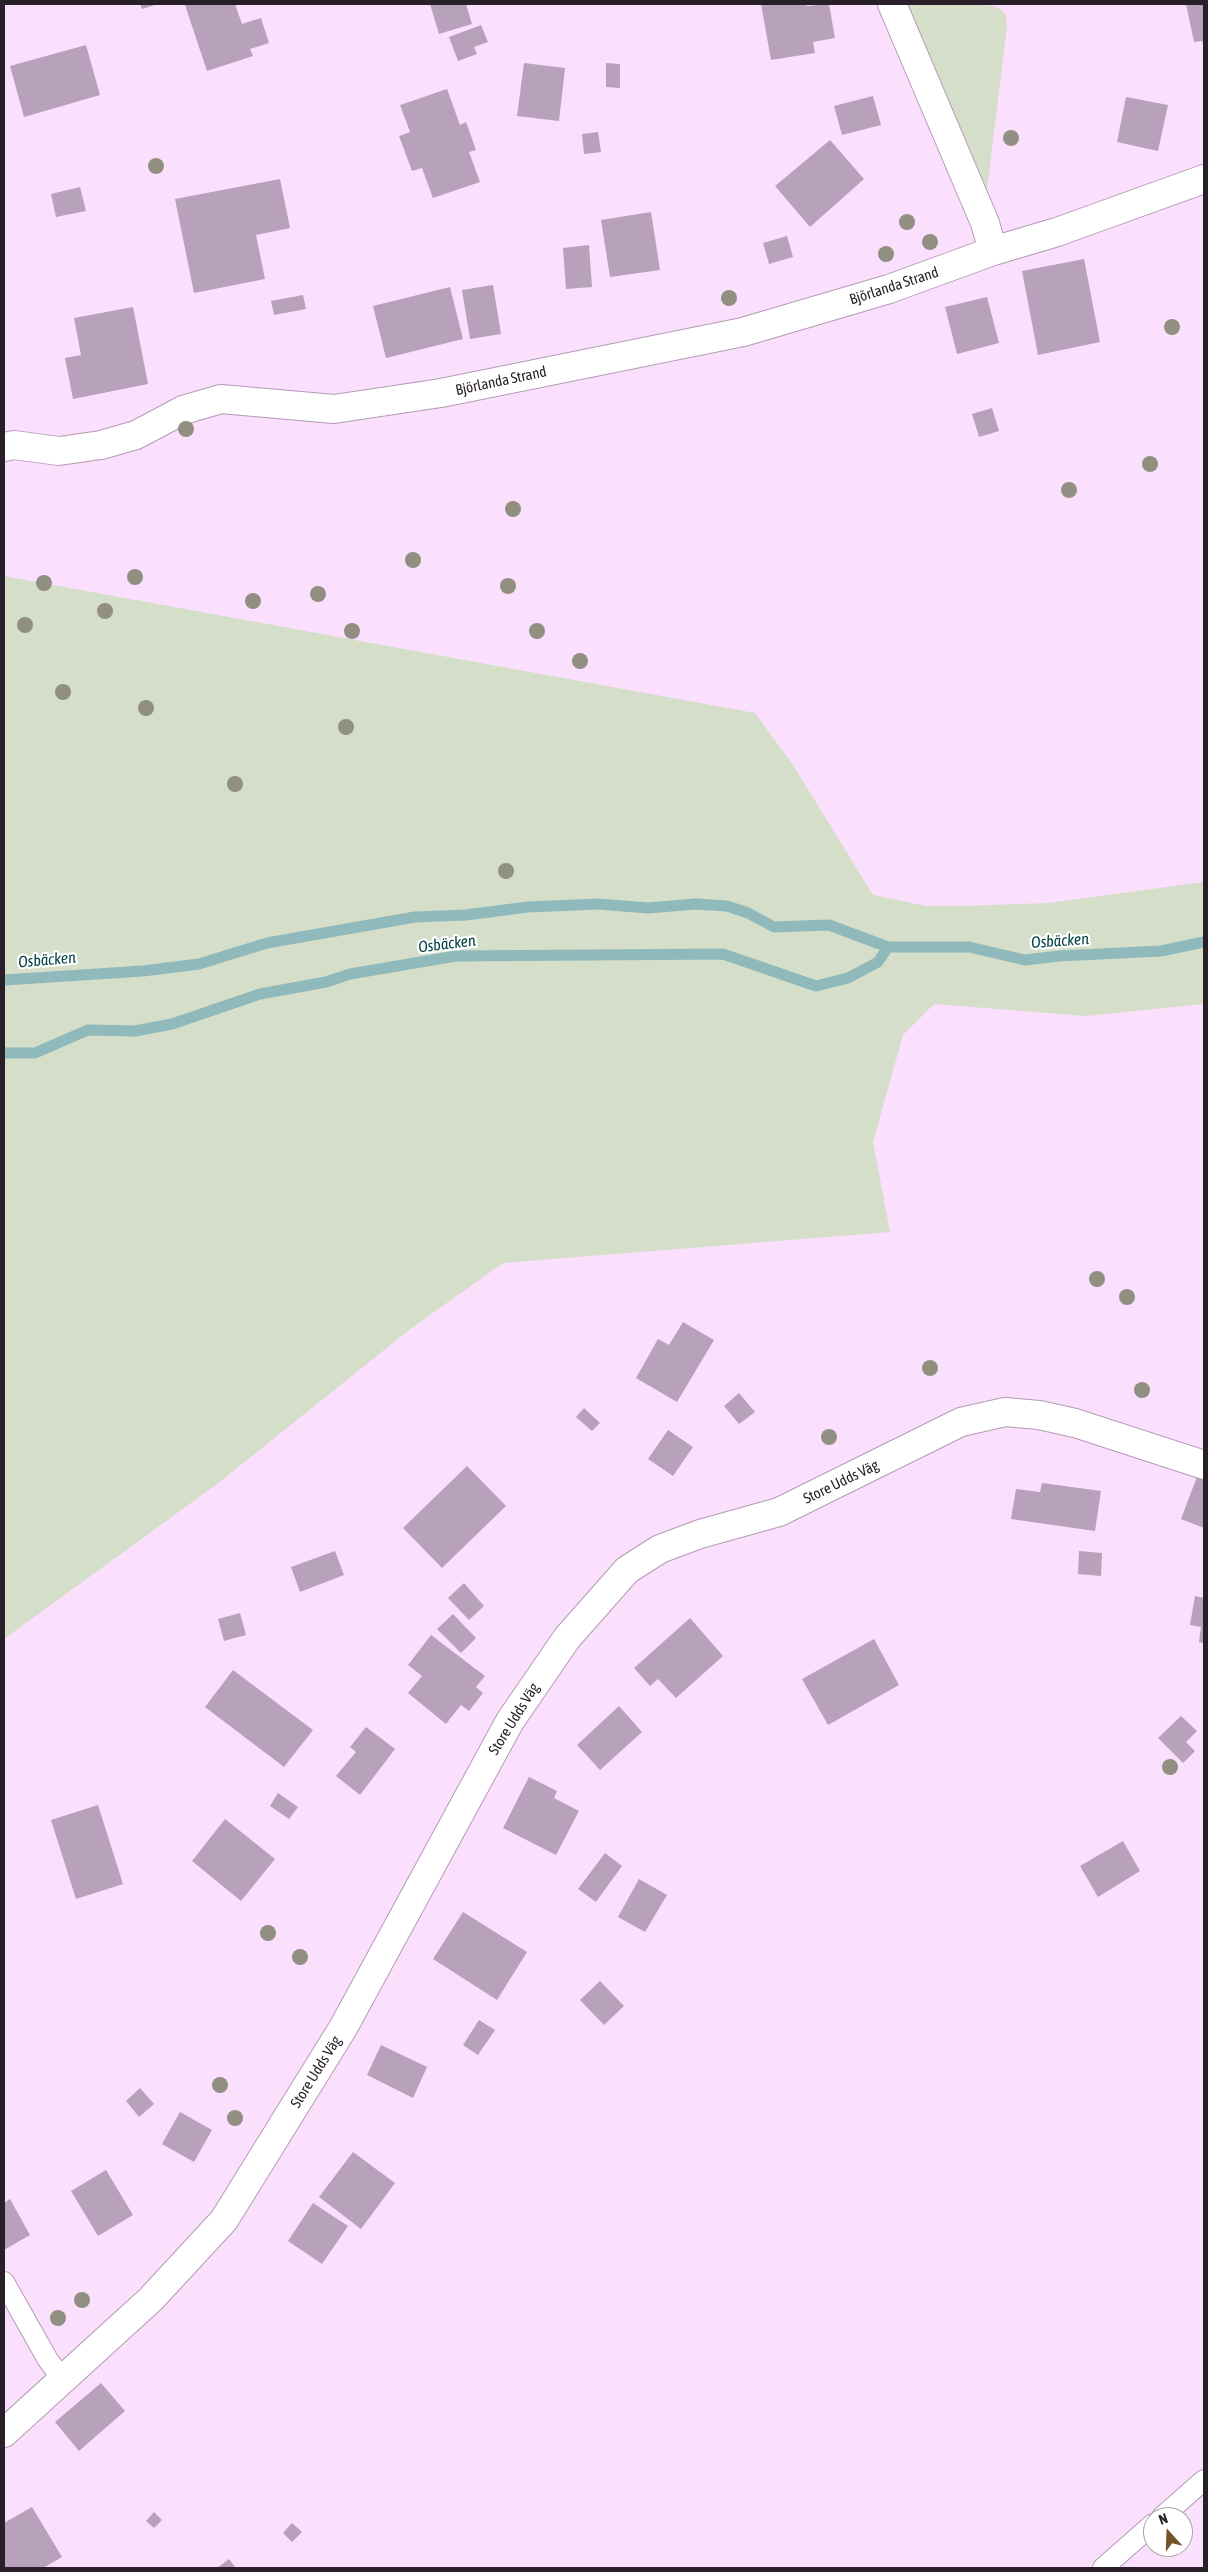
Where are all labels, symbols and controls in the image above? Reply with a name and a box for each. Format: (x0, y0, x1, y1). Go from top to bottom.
street label: Björlanda Strand (847, 263, 941, 309)
street label: Björlanda Strand (454, 363, 548, 399)
water label: Osbäcken (1031, 929, 1089, 953)
water label: Osbäcken (417, 931, 477, 957)
water label: Osbäcken (17, 948, 77, 972)
street label: Store Udds Väg (800, 1456, 882, 1508)
street label: Store Udds Väg (485, 1680, 543, 1758)
street label: Store Udds Väg (287, 2033, 345, 2111)
north arrow (1143, 2507, 1193, 2557)
text: N (1157, 2510, 1170, 2528)

